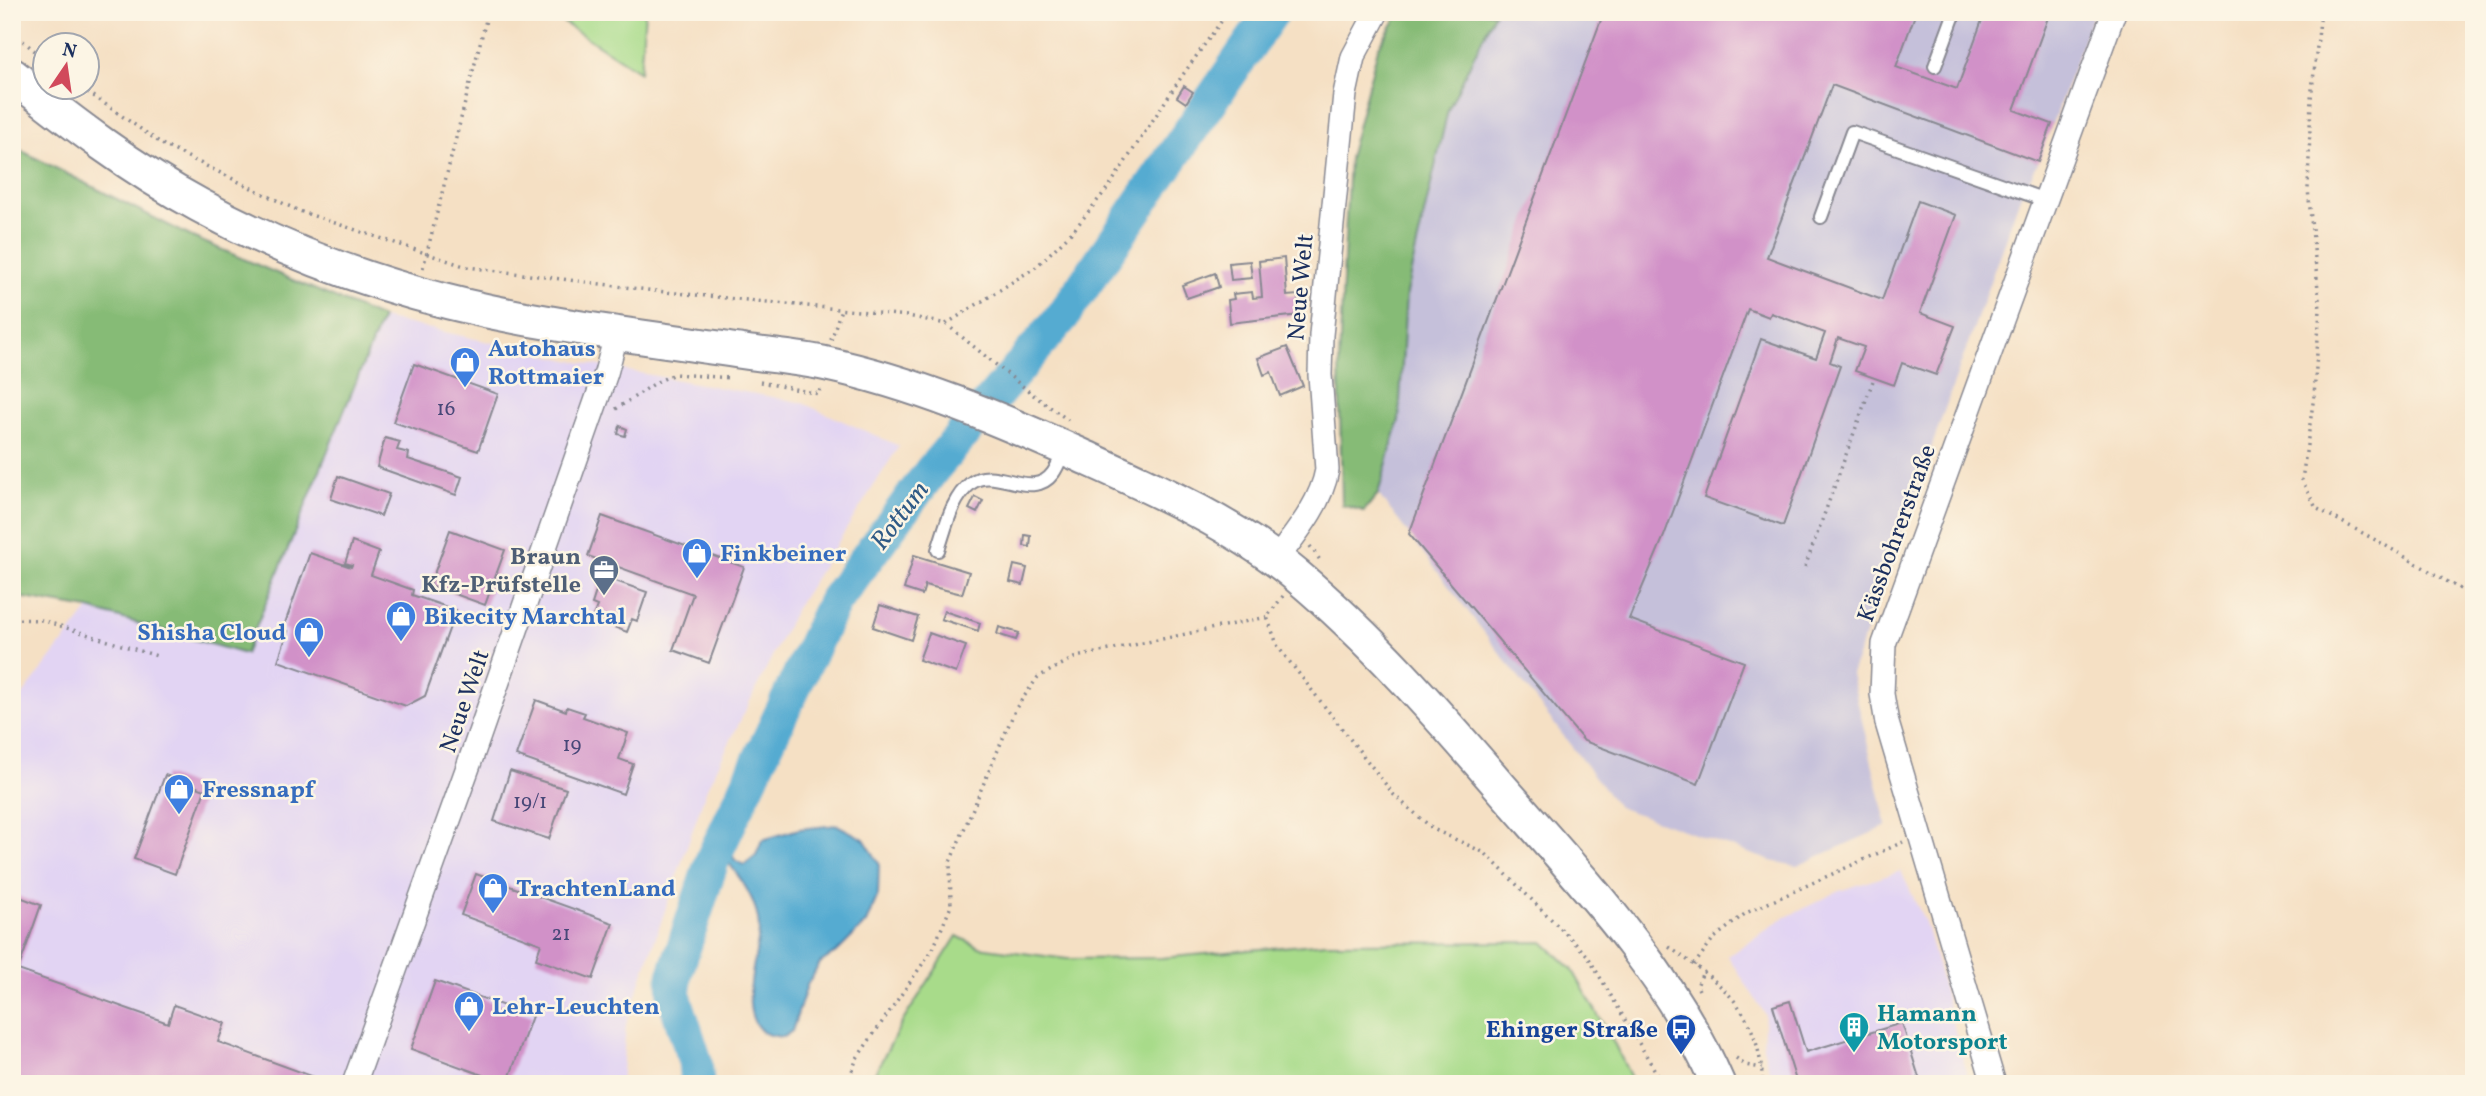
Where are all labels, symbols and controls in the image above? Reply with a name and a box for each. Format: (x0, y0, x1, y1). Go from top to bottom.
north arrow (32, 32, 102, 102)
text: N (60, 37, 79, 66)
street label: Neue Welt (1280, 232, 1324, 342)
place label: Autohaus Rottmaier (488, 333, 604, 395)
shop icon: Autohaus Rottmaier (448, 345, 482, 389)
house number: 16 (437, 395, 455, 424)
street label: Kässbohrerstraße (1850, 440, 1946, 627)
water label: Rottum (863, 474, 938, 558)
shop icon: Finkbeiner (680, 536, 714, 580)
place label: Finkbeiner (720, 538, 846, 572)
place label: Braun Kfz-Prüfstelle (421, 541, 581, 603)
office icon: Braun Kfz-Prüfstelle (587, 553, 621, 597)
shop icon: Bikecity Marchtal (384, 599, 418, 643)
place label: Bikecity Marchtal (424, 601, 626, 635)
shop icon: Shisha Cloud (292, 615, 326, 659)
place label: Shisha Cloud (137, 617, 286, 651)
street label: Neue Welt (432, 645, 499, 758)
house number: 19 (562, 731, 582, 760)
shop icon: Fressnapf (162, 772, 196, 816)
place label: Fressnapf (202, 774, 317, 808)
house number: 19/1 (513, 788, 547, 817)
shop icon: TrachtenLand (476, 871, 510, 915)
place label: TrachtenLand (516, 873, 676, 907)
house number: 21 (551, 920, 571, 949)
shop icon: Lehr-Leuchten (452, 989, 486, 1033)
place label: Lehr-Leuchten (492, 991, 660, 1025)
place label: Hamann Motorsport (1877, 998, 2007, 1060)
building icon: Hamann Motorsport (1837, 1010, 1871, 1054)
bus stop icon: Ehinger Straße (1664, 1012, 1698, 1056)
place label: Ehinger Straße (1486, 1014, 1658, 1048)

